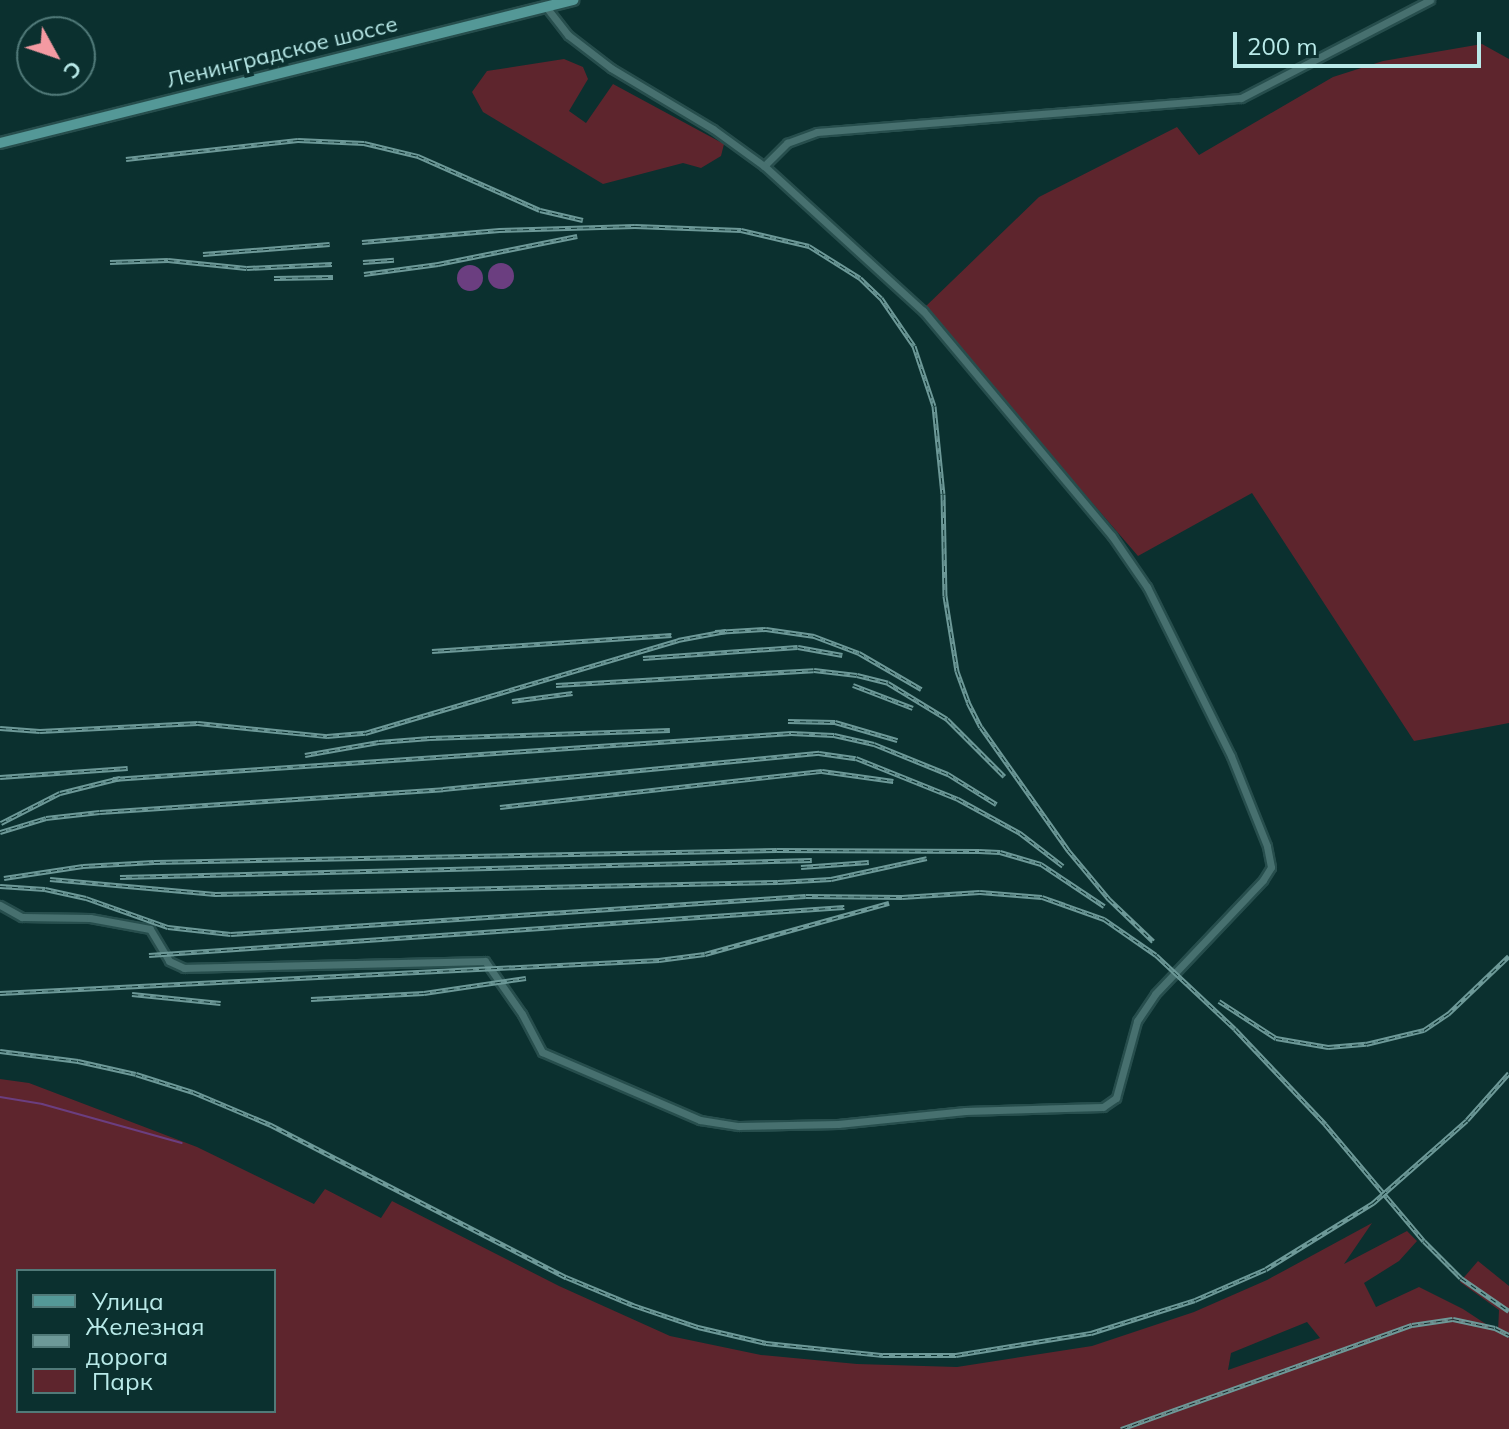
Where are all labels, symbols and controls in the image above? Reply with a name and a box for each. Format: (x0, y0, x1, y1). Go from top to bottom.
street label: Ленинградское шоссе (164, 11, 400, 93)
north arrow (16, 16, 96, 96)
scale bar (1237, 16, 1485, 66)
text: 200 m (1247, 31, 1318, 61)
text: С (57, 55, 88, 85)
legend (16, 1269, 276, 1413)
text: Улица (92, 1286, 164, 1316)
text: Железная дорога (86, 1311, 204, 1371)
text: Парк (92, 1366, 153, 1396)

